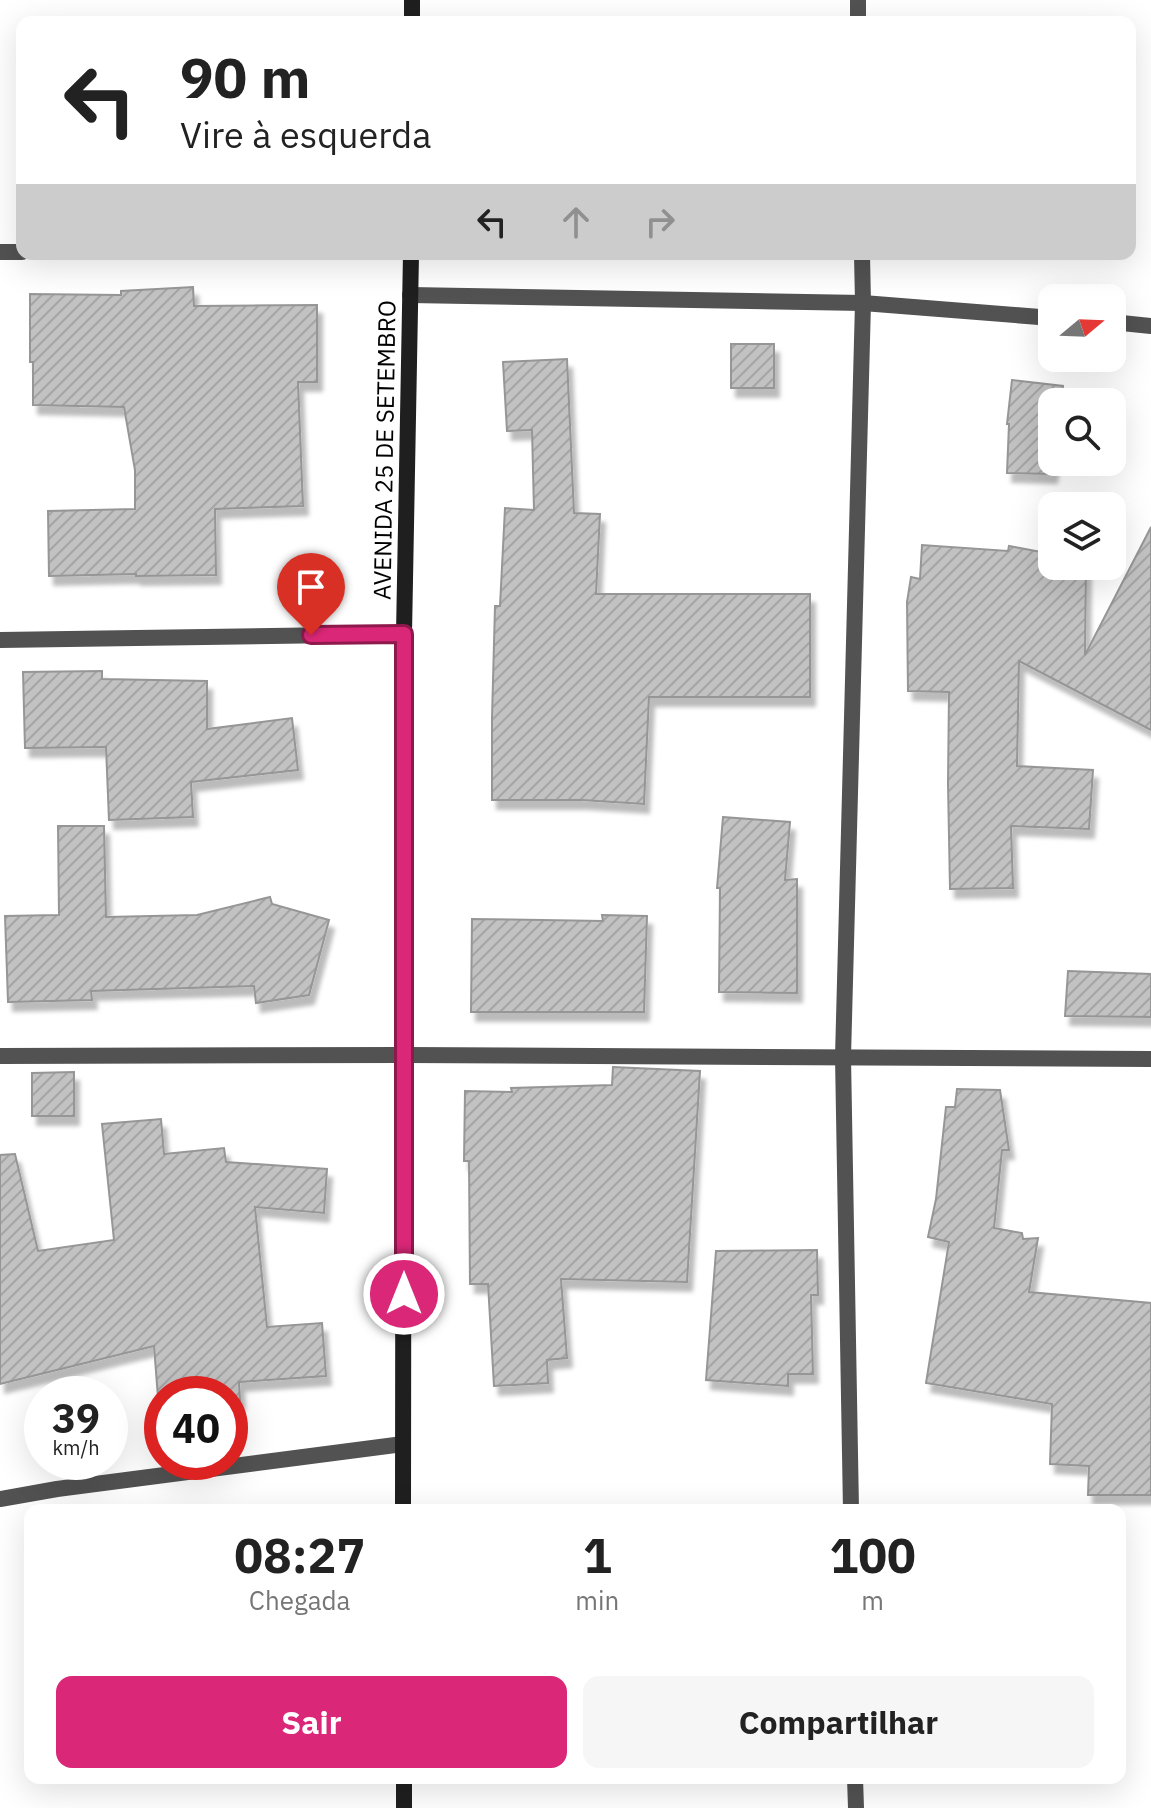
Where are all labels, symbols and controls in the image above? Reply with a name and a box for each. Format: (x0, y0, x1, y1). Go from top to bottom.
text: 90 m (180, 41, 310, 113)
icon: left (48, 48, 152, 152)
text: Vire à esquerda (180, 111, 431, 158)
icon: left (470, 200, 514, 244)
icon: ahead (554, 200, 598, 244)
icon: right (638, 200, 682, 244)
north arrow (1038, 284, 1126, 372)
map controls (1038, 284, 1126, 580)
street label: AVENIDA 25 DE SETEMBRO (365, 300, 403, 600)
button: search (1038, 388, 1126, 476)
button: layers (1038, 492, 1126, 580)
pin (277, 553, 345, 635)
icon: arrive (289, 565, 333, 609)
position arrow (362, 1252, 446, 1336)
speed limit sign: 40 (144, 1376, 248, 1480)
text: 39 (52, 1392, 100, 1444)
text: km/h (52, 1434, 100, 1461)
text: 08:27 (234, 1524, 365, 1586)
text: 1 (583, 1524, 612, 1586)
text: 100 (829, 1524, 916, 1586)
text: Chegada (249, 1583, 351, 1617)
text: min (575, 1583, 619, 1617)
text: m (861, 1583, 884, 1617)
button: Sair (56, 1676, 567, 1768)
button: Compartilhar (583, 1676, 1094, 1768)

